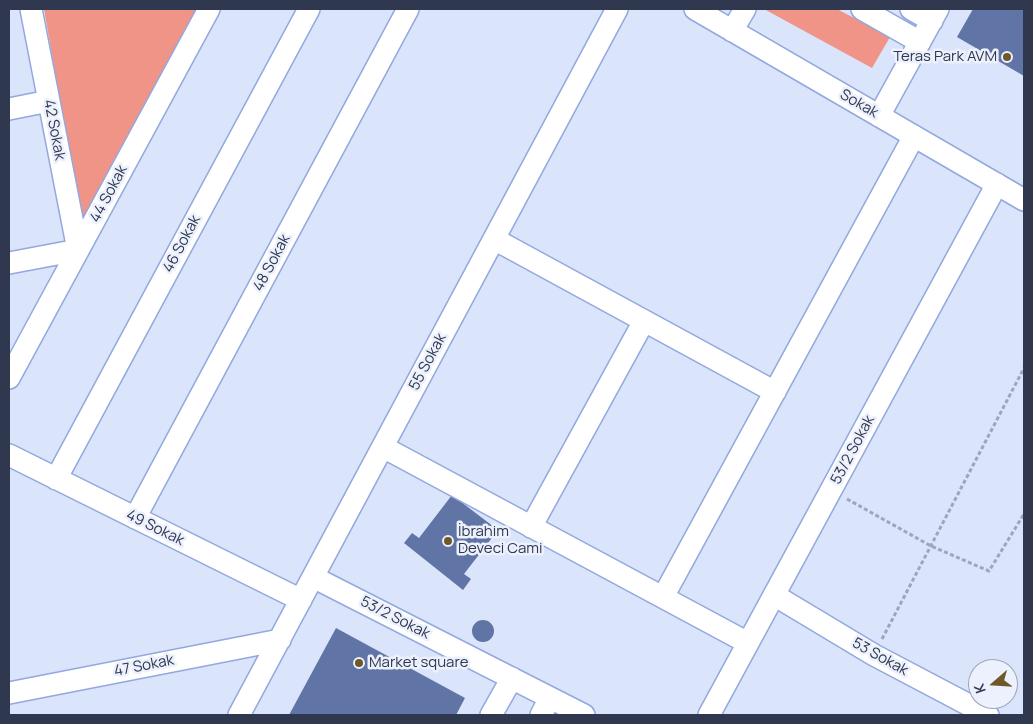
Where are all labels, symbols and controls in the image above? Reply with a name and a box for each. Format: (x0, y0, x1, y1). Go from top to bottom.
place label: Teras Park AVM (893, 48, 997, 66)
marker: Teras Park AVM (1001, 51, 1013, 63)
street label: Sokak (837, 86, 881, 122)
street label: 42 Sokak (39, 98, 69, 162)
street label: 44 Sokak (86, 162, 132, 226)
street label: 46 Sokak (159, 212, 205, 276)
street label: 48 Sokak (250, 231, 294, 295)
street label: 55 Sokak (406, 331, 450, 393)
street label: 53/2 Sokak (827, 412, 879, 488)
street label: 49 Sokak (123, 506, 187, 550)
place label: İbrahim Deveci Cami (458, 523, 542, 558)
marker: İbrahim Deveci Cami (442, 535, 454, 547)
street label: 53/2 Sokak (357, 593, 433, 643)
street label: 53 Sokak (849, 634, 911, 680)
street label: 47 Sokak (112, 651, 176, 681)
place label: Market square (369, 654, 468, 672)
marker: Market square (353, 657, 365, 669)
north arrow (968, 659, 1018, 709)
text: K (969, 681, 990, 696)

